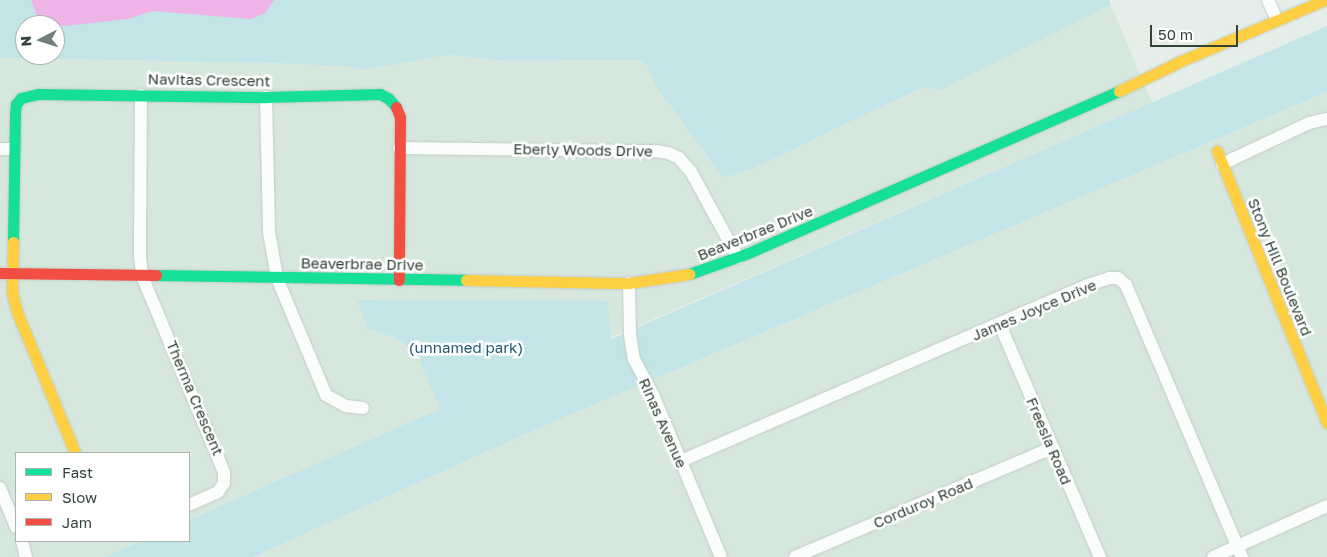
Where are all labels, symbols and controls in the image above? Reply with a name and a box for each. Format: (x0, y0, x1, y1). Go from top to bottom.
north arrow (15, 15, 65, 65)
scale bar (1152, 15, 1240, 47)
text: 50 m (1158, 25, 1193, 43)
text: N (17, 35, 34, 47)
street label: Navitas Crescent (148, 70, 270, 90)
street label: Eberly Woods Drive (513, 140, 653, 160)
street label: Stony Hill Boulevard (1244, 196, 1316, 338)
street label: Beaverbrae Drive (695, 202, 815, 264)
street label: Beaverbrae Drive (301, 254, 423, 274)
street label: James Joyce Drive (969, 276, 1099, 344)
street label: Therma Crescent (163, 338, 227, 458)
park label: (unnamed park) (409, 339, 523, 357)
street label: Rinas Avenue (635, 375, 691, 471)
street label: Freesia Road (1023, 395, 1075, 487)
legend (15, 452, 190, 542)
text: Fast (62, 463, 93, 481)
street label: Corduroy Road (870, 474, 976, 532)
text: Slow (62, 488, 97, 506)
text: Jam (62, 513, 92, 531)

